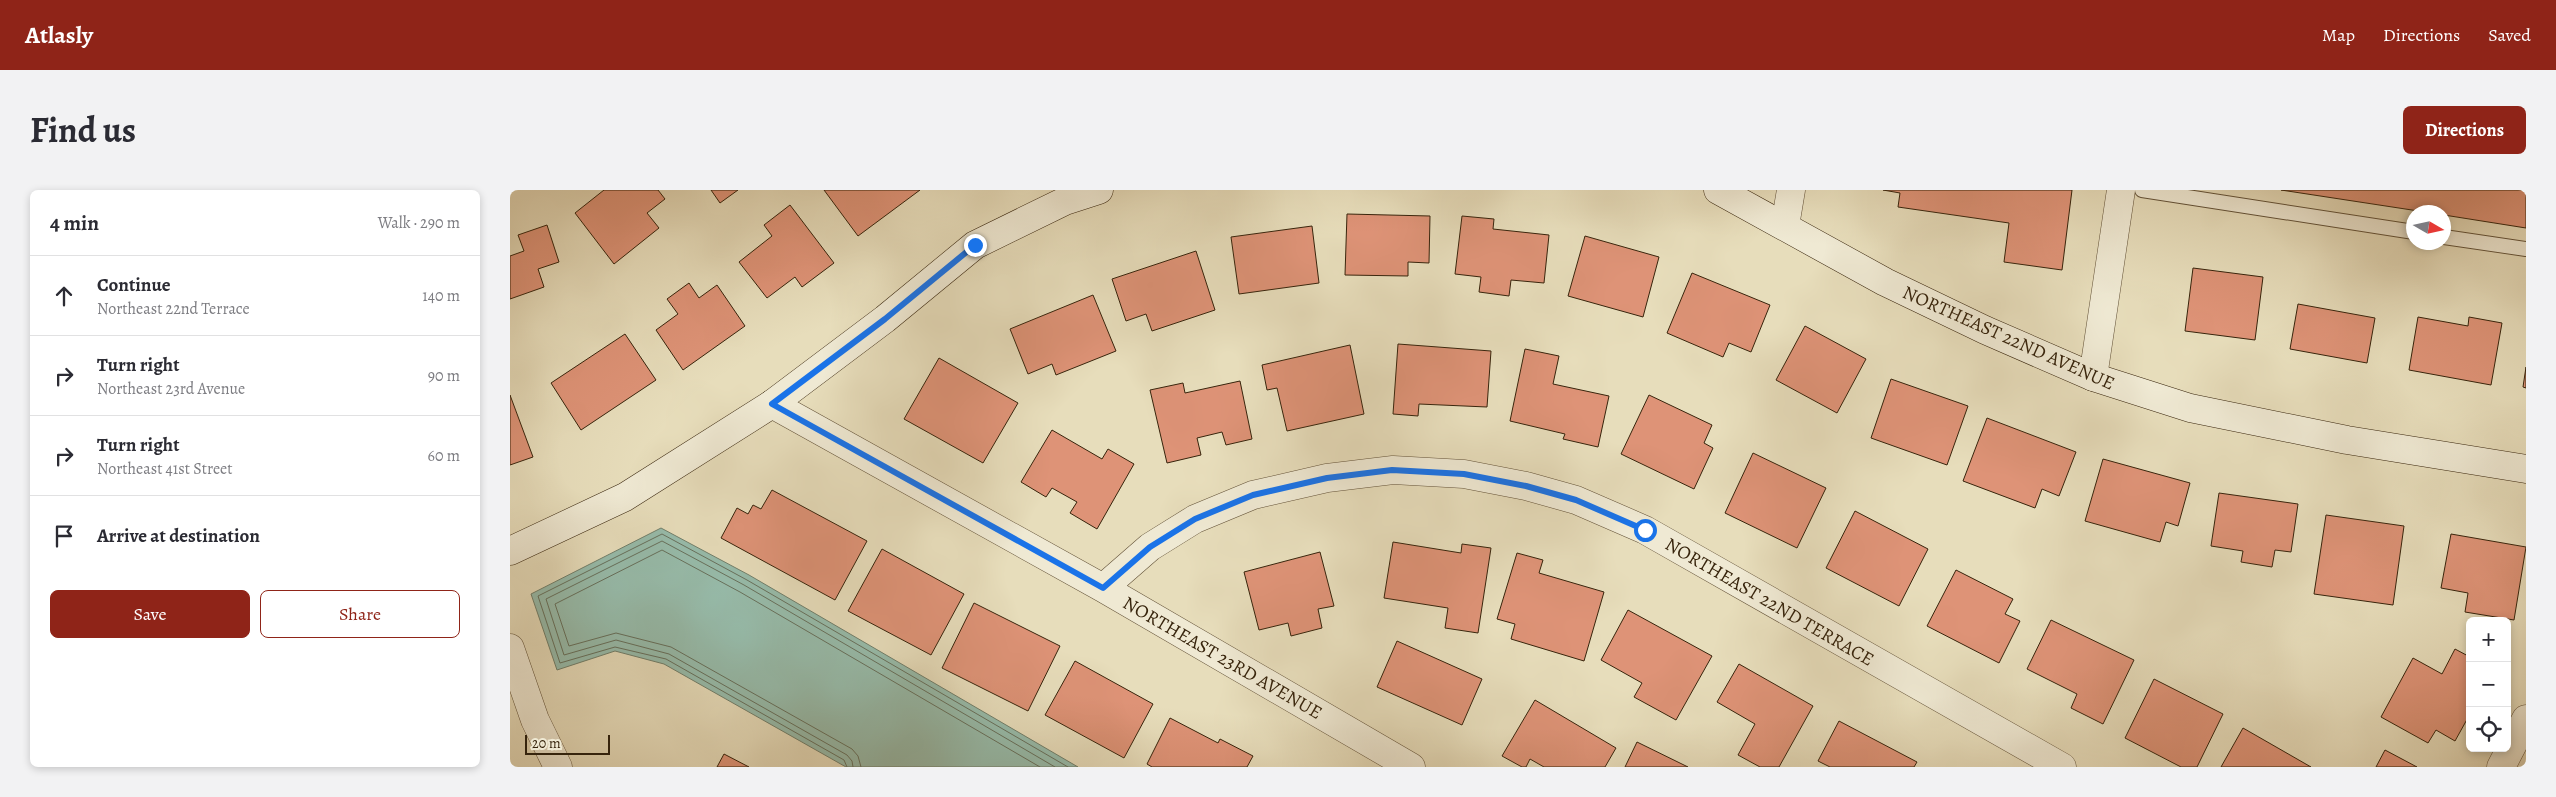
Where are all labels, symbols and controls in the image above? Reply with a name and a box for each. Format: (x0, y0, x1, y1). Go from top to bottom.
text: Atlasly (25, 19, 93, 51)
text: Map (2322, 23, 2355, 47)
text: Directions (2383, 23, 2460, 47)
text: Saved (2488, 23, 2531, 47)
text: Find us (30, 106, 136, 154)
button: Directions (2403, 106, 2526, 154)
north arrow (2406, 205, 2451, 250)
text: 4 min (50, 209, 99, 237)
text: Walk · 290 m (378, 212, 460, 234)
route end (964, 234, 987, 257)
text: Continue (97, 272, 171, 298)
street label: NORTHEAST 22ND AVENUE (1899, 279, 2119, 396)
icon: ahead (50, 282, 78, 310)
text: 140 m (422, 285, 460, 307)
text: Northeast 22nd Terrace (97, 298, 250, 320)
text: Turn right (97, 352, 179, 378)
icon: right (50, 362, 78, 390)
text: 90 m (428, 365, 460, 387)
text: Northeast 23rd Avenue (97, 378, 245, 400)
text: Turn right (97, 432, 179, 458)
icon: right (50, 442, 78, 470)
text: 60 m (428, 445, 460, 467)
text: Northeast 41st Street (97, 458, 233, 480)
route start (1634, 519, 1657, 542)
icon: arrive (50, 522, 78, 550)
text: Arrive at destination (97, 523, 260, 549)
street label: NORTHEAST 22ND TERRACE (1660, 531, 1879, 672)
button: Save (50, 590, 250, 638)
button: Share (260, 590, 460, 638)
street label: NORTHEAST 23RD AVENUE (1118, 590, 1327, 726)
map controls (2466, 617, 2511, 752)
button: + (2466, 617, 2511, 662)
button: − (2466, 662, 2511, 707)
button: locate (2466, 707, 2511, 752)
scale bar (525, 732, 610, 755)
text: 20 m (532, 734, 561, 753)

